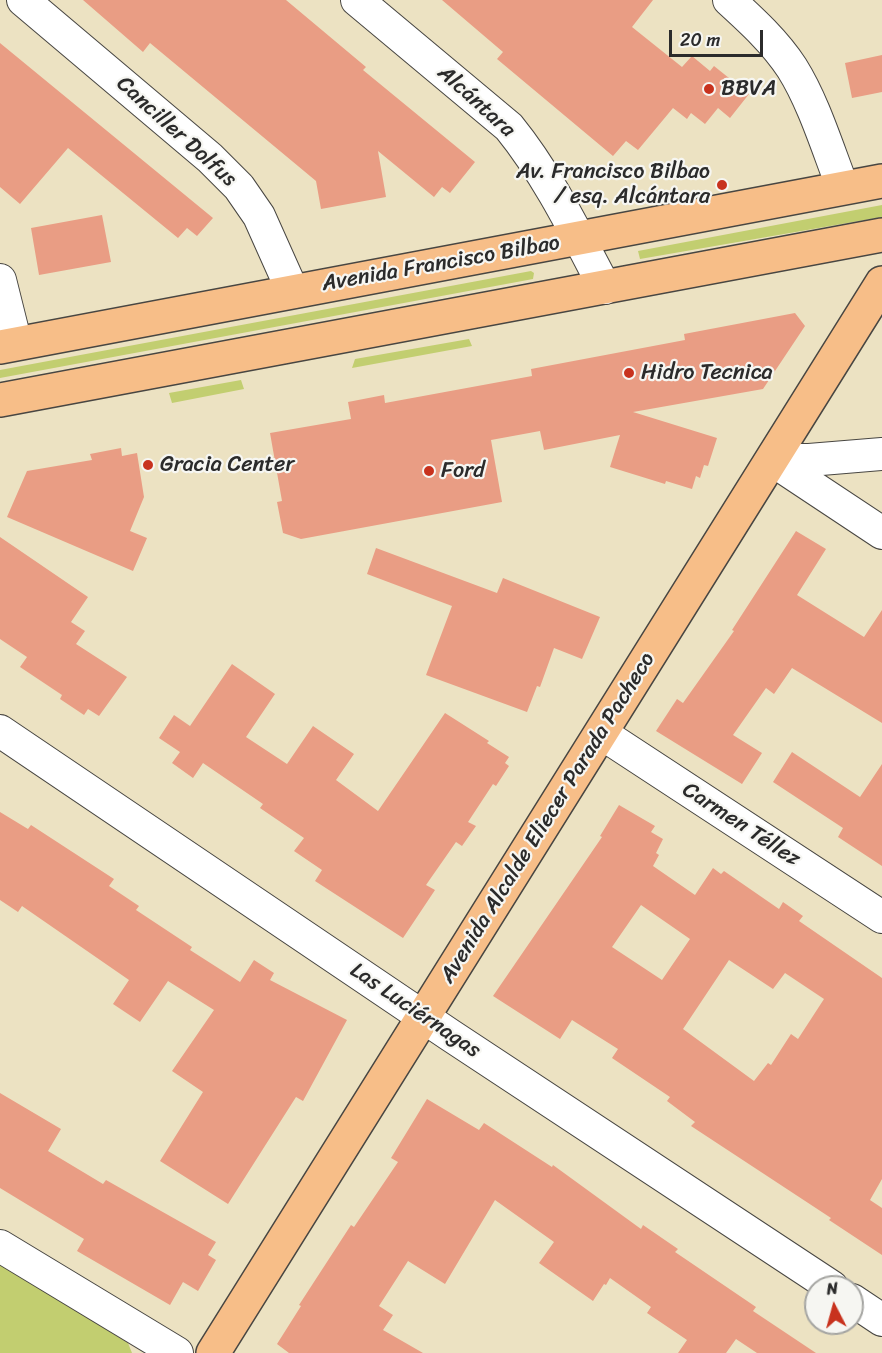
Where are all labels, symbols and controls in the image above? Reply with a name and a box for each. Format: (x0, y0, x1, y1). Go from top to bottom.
scale bar (672, 18, 766, 56)
text: 20 m (680, 24, 720, 56)
street label: Alcántara (432, 60, 520, 144)
street label: Canciller Dolfus (110, 71, 242, 193)
place label: BBVA (721, 76, 776, 102)
marker: BBVA (702, 82, 716, 96)
place label: Av. Francisco Bilbao / esq. Alcántara (516, 159, 710, 210)
marker: Av. Francisco Bilbao / esq. Alcántara (715, 178, 729, 192)
street label: Avenida Francisco Bilbao (320, 230, 562, 298)
place label: Hidro Tecnica (641, 360, 773, 386)
marker: Hidro Tecnica (622, 366, 636, 380)
place label: Gracia Center (160, 452, 294, 478)
marker: Gracia Center (141, 458, 155, 472)
place label: Ford (441, 458, 485, 484)
marker: Ford (422, 464, 436, 478)
street label: Avenida Alcalde Eliecer Parada Pacheco (435, 648, 661, 988)
street label: Carmen Téllez (677, 777, 805, 873)
street label: Las Luciérnagas (345, 958, 485, 1064)
text: N (825, 1274, 839, 1304)
north arrow (804, 1275, 864, 1335)

